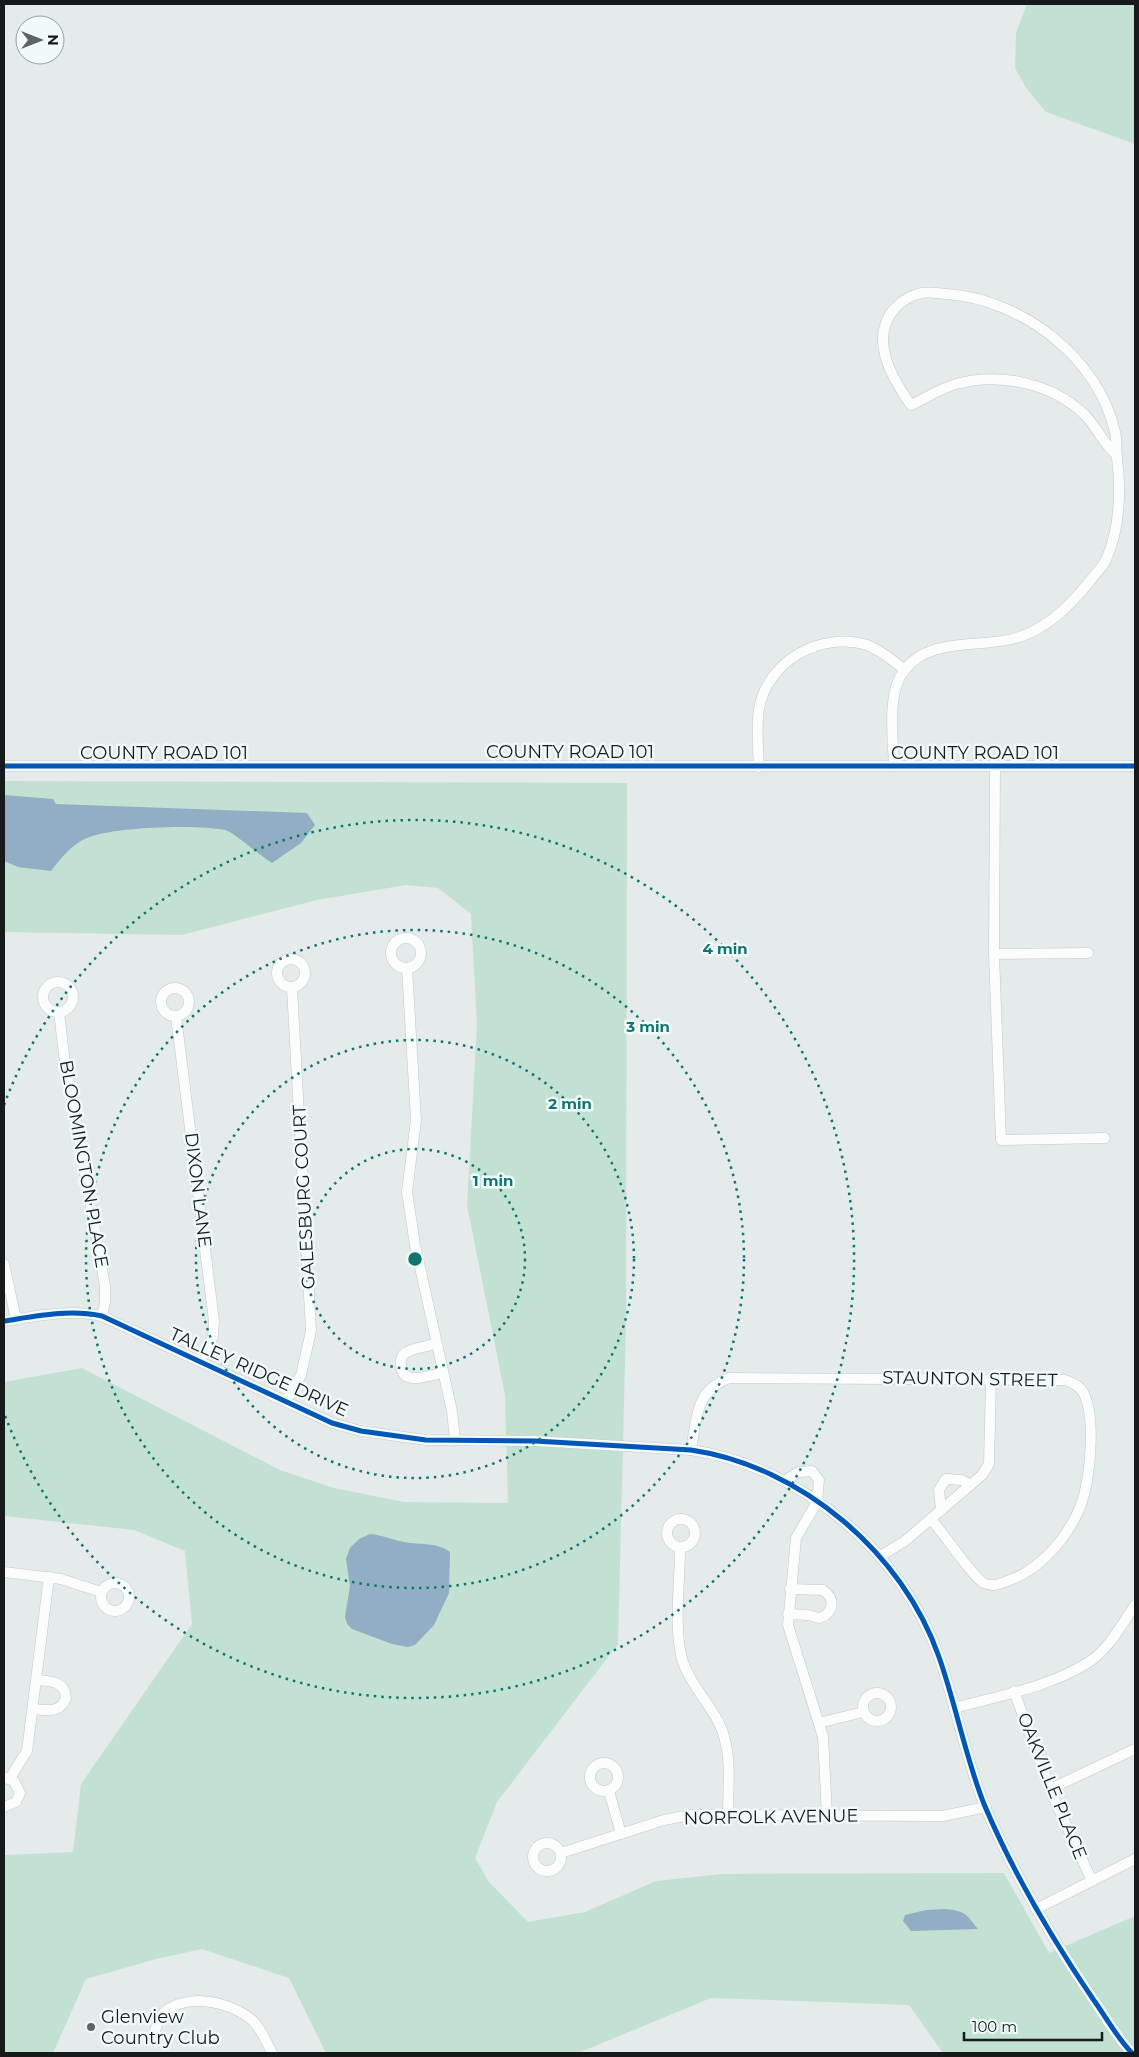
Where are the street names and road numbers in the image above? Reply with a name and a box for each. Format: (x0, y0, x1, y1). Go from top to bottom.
street label: COUNTY ROAD 101 (486, 741, 654, 763)
street label: COUNTY ROAD 101 (80, 742, 248, 764)
street label: COUNTY ROAD 101 (891, 742, 1059, 764)
street label: BLOOMINGTON PLACE (55, 1058, 113, 1270)
street label: GALESBURG COURT (288, 1104, 320, 1290)
street label: DIXON LANE (180, 1131, 216, 1249)
street label: TALLEY RIDGE DRIVE (166, 1323, 352, 1421)
street label: STAUNTON STREET (882, 1366, 1059, 1392)
street label: OAKVILLE PLACE (1012, 1709, 1092, 1863)
street label: NORFOLK AVENUE (683, 1804, 859, 1830)

